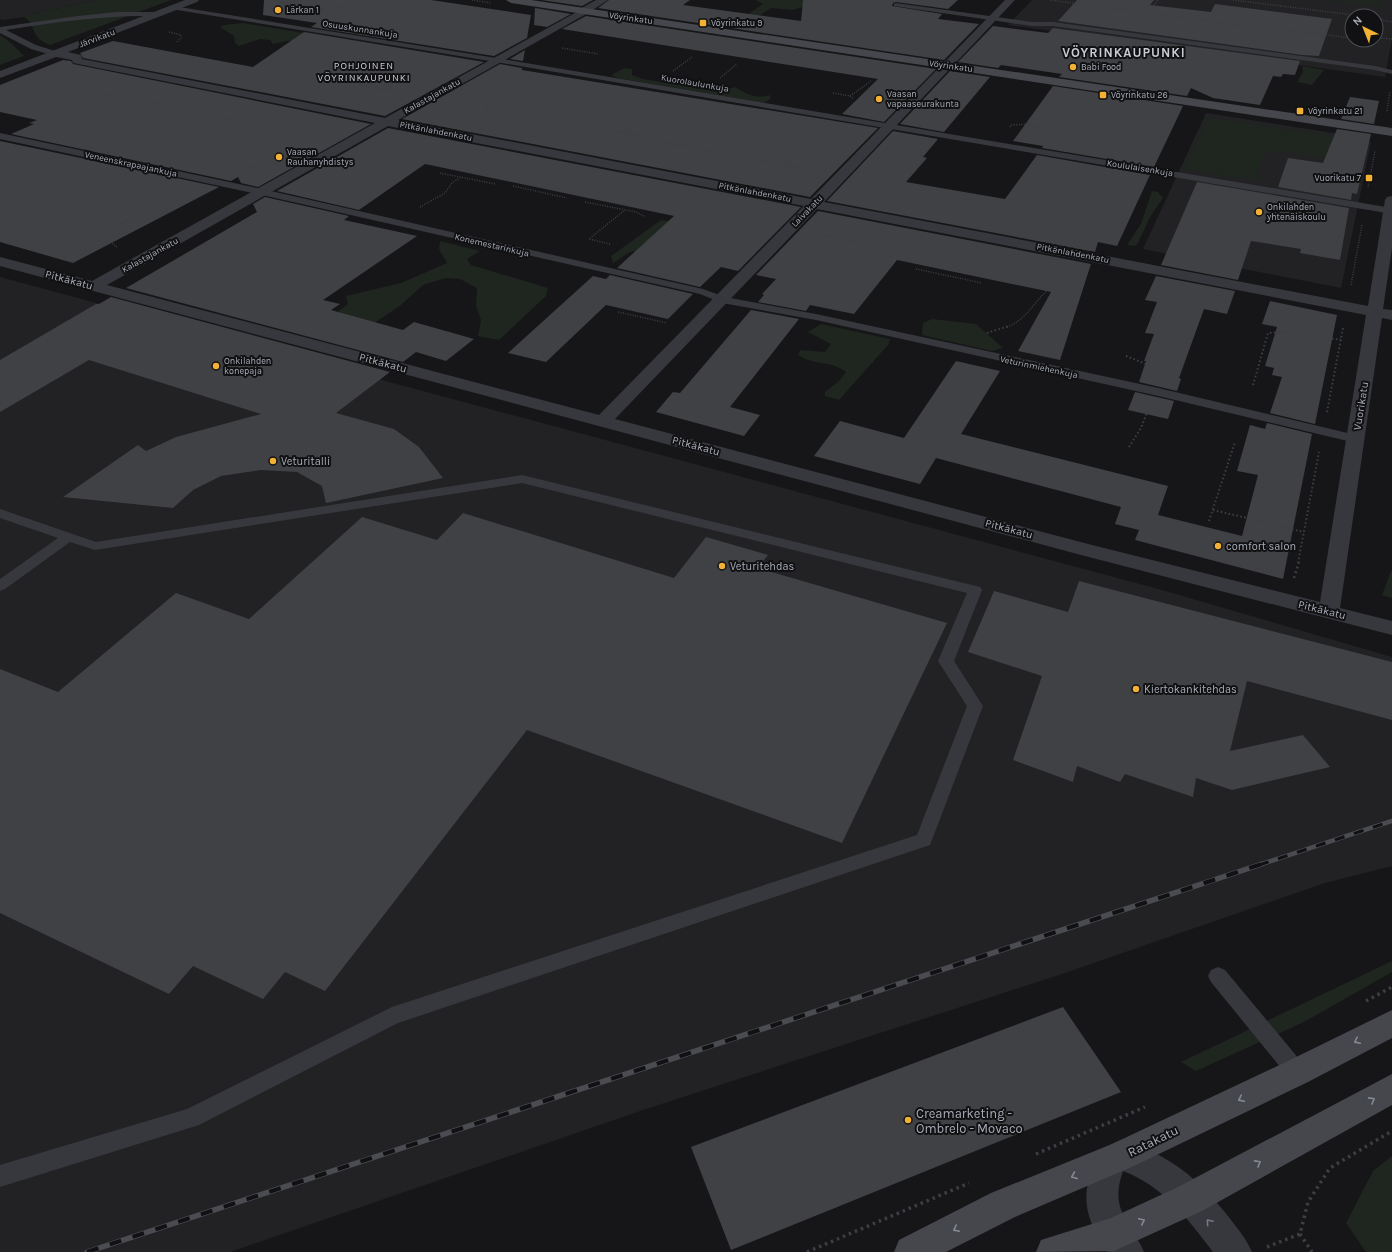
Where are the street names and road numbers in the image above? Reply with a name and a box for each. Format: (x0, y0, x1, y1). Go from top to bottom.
street label: Vöyrinkatu (608, 10, 654, 26)
street label: Osuuskunnankuja (322, 18, 398, 40)
street label: Järvikatu (78, 27, 116, 49)
street label: Vöyrinkatu (928, 58, 974, 74)
street label: Kuorolaulunkuja (660, 72, 730, 94)
street label: Kalastajankatu (402, 76, 462, 116)
street label: Pitkänlahdenkatu (399, 119, 473, 143)
street label: Veneenskrapaajankuja (84, 149, 178, 179)
street label: Koululaisenkuja (1106, 158, 1174, 178)
street label: Pitkänlahdenkatu (718, 180, 792, 204)
street label: Laivakatu (789, 193, 825, 229)
street label: Konemestarinkuja (454, 232, 530, 258)
street label: Kalastajankatu (120, 235, 180, 275)
street label: Pitkänlahdenkatu (1036, 241, 1110, 265)
street label: Pitkäkatu (44, 267, 94, 293)
street label: Pitkäkatu (358, 350, 408, 376)
street label: Veturinmiehenkuja (999, 354, 1079, 380)
street label: Vuorikatu (1351, 381, 1371, 431)
street label: Pitkäkatu (671, 433, 721, 459)
street label: Pitkäkatu (984, 516, 1034, 542)
street label: Pitkäkatu (1297, 598, 1347, 622)
street label: Ratakatu (1125, 1122, 1181, 1160)

